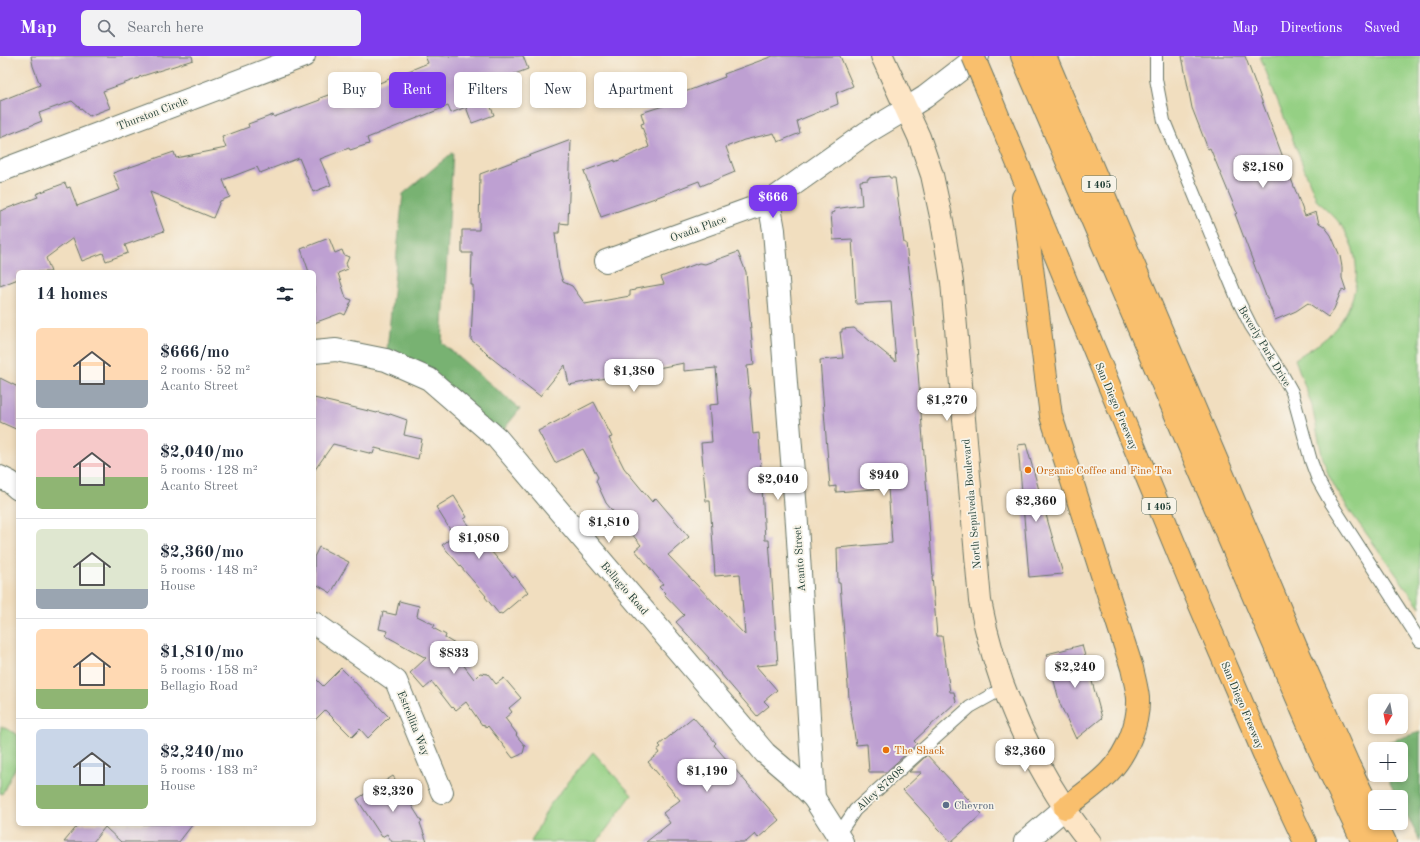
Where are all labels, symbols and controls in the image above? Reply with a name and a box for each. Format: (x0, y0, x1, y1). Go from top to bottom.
search box (81, 10, 361, 46)
icon: search (95, 17, 117, 39)
text: Map (20, 19, 57, 38)
text: Search here (127, 21, 204, 36)
text: Map (1232, 21, 1258, 35)
text: Directions (1280, 21, 1342, 35)
text: Saved (1364, 21, 1400, 35)
chip: Buy (328, 72, 381, 108)
chip: Rent (389, 72, 446, 108)
chip: Filters (454, 72, 522, 108)
chip: New (530, 72, 586, 108)
chip: Apartment (594, 72, 687, 108)
street label: Thurston Circle (116, 96, 190, 133)
pin: $2,180 (1230, 155, 1296, 189)
text: $2,180 (1242, 161, 1284, 174)
road number: I 405 (1082, 176, 1116, 192)
pin: $666 (749, 185, 797, 219)
text: $666 (758, 191, 788, 204)
street label: Ovada Place (669, 214, 728, 245)
icon: filters (274, 283, 296, 305)
text: 14 homes (36, 286, 108, 303)
street label: Beverly Park Drive (1235, 305, 1292, 389)
icon: home (68, 344, 116, 392)
text: $666/mo (160, 344, 229, 361)
pin: $1,380 (601, 359, 667, 393)
street label: San Diego Freeway (1092, 361, 1139, 452)
text: 2 rooms · 52 m² (160, 364, 250, 377)
text: $1,380 (613, 365, 655, 378)
text: Acanto Street (160, 380, 238, 393)
pin: $1,270 (914, 388, 980, 422)
text: $1,270 (926, 394, 968, 407)
street label: North Sepulveda Boulevard (961, 438, 984, 569)
text: $2,040/mo (160, 444, 244, 461)
icon: home (68, 445, 116, 493)
pin: $940 (860, 463, 908, 497)
text: 5 rooms · 128 m² (160, 464, 258, 477)
marker: Organic Coffee and Fine Tea (1023, 465, 1033, 475)
place label: Organic Coffee and Fine Tea (1036, 466, 1173, 477)
pin: $2,040 (745, 467, 811, 501)
text: $940 (869, 469, 899, 482)
text: $2,040 (757, 473, 799, 486)
text: Acanto Street (160, 480, 238, 493)
pin: $2,360 (1003, 489, 1069, 523)
text: $2,360 (1015, 495, 1057, 508)
road number: I 405 (1142, 498, 1176, 514)
pin: $1,810 (576, 510, 642, 544)
text: $1,810 (588, 516, 630, 529)
street label: Acanto Street (793, 525, 808, 592)
pin: $1,080 (446, 526, 512, 560)
text: $1,080 (458, 532, 500, 545)
text: $2,360/mo (160, 544, 244, 561)
icon: home (68, 545, 116, 593)
street label: Bellagio Road (598, 560, 650, 618)
text: 5 rooms · 148 m² (160, 564, 258, 577)
text: House (160, 580, 195, 593)
pin: $833 (430, 641, 478, 675)
text: $1,810/mo (160, 644, 244, 661)
icon: home (68, 645, 116, 693)
text: $833 (439, 647, 469, 660)
pin: $2,240 (1042, 655, 1108, 689)
street label: San Diego Freeway (1218, 660, 1265, 751)
text: $2,240 (1054, 661, 1096, 674)
text: 5 rooms · 158 m² (160, 664, 258, 677)
text: Bellagio Road (160, 680, 238, 693)
street label: Estrellita Way (395, 690, 431, 758)
north arrow (1368, 694, 1408, 734)
map controls (1368, 694, 1408, 830)
pin: $2,360 (992, 739, 1058, 773)
button: + (1368, 742, 1408, 782)
text: $2,240/mo (160, 744, 244, 761)
icon: home (68, 745, 116, 793)
marker: The Shack (881, 745, 891, 755)
text: $2,360 (1004, 745, 1046, 758)
place label: The Shack (894, 746, 945, 757)
pin: $1,190 (674, 759, 740, 793)
text: 5 rooms · 183 m² (160, 764, 258, 777)
text: $1,190 (686, 765, 728, 778)
street label: Alley 87808 (855, 765, 907, 813)
pin: $2,320 (360, 779, 426, 813)
text: House (160, 780, 195, 793)
text: $2,320 (372, 785, 414, 798)
button: − (1368, 790, 1408, 830)
marker: Chevron (941, 800, 951, 810)
place label: Chevron (954, 801, 994, 812)

